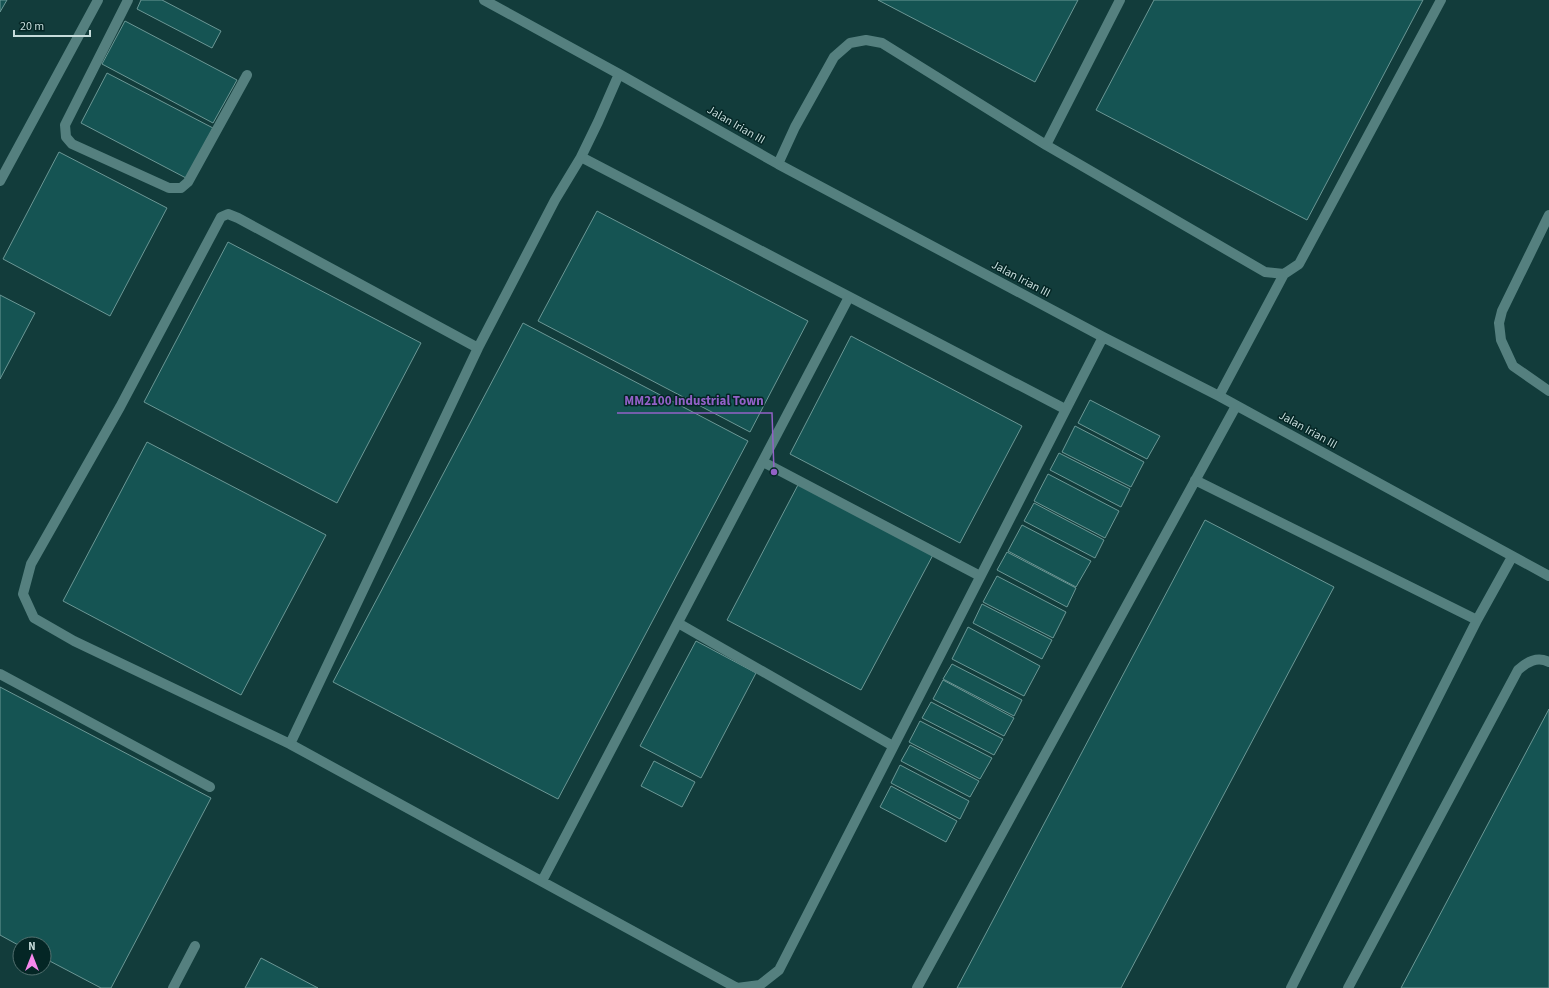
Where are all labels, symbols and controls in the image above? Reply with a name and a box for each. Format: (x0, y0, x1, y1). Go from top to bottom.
scale bar (14, 12, 90, 38)
text: 20 m (20, 18, 44, 35)
street label: Jalan Irian III (704, 101, 768, 149)
street label: Jalan Irian III (988, 256, 1054, 302)
callout: MM2100 Industrial Town (617, 388, 772, 413)
text: MM2100 Industrial Town (624, 392, 764, 410)
street label: Jalan Irian III (1276, 407, 1340, 453)
north arrow (12, 936, 52, 976)
text: N (28, 939, 36, 954)

